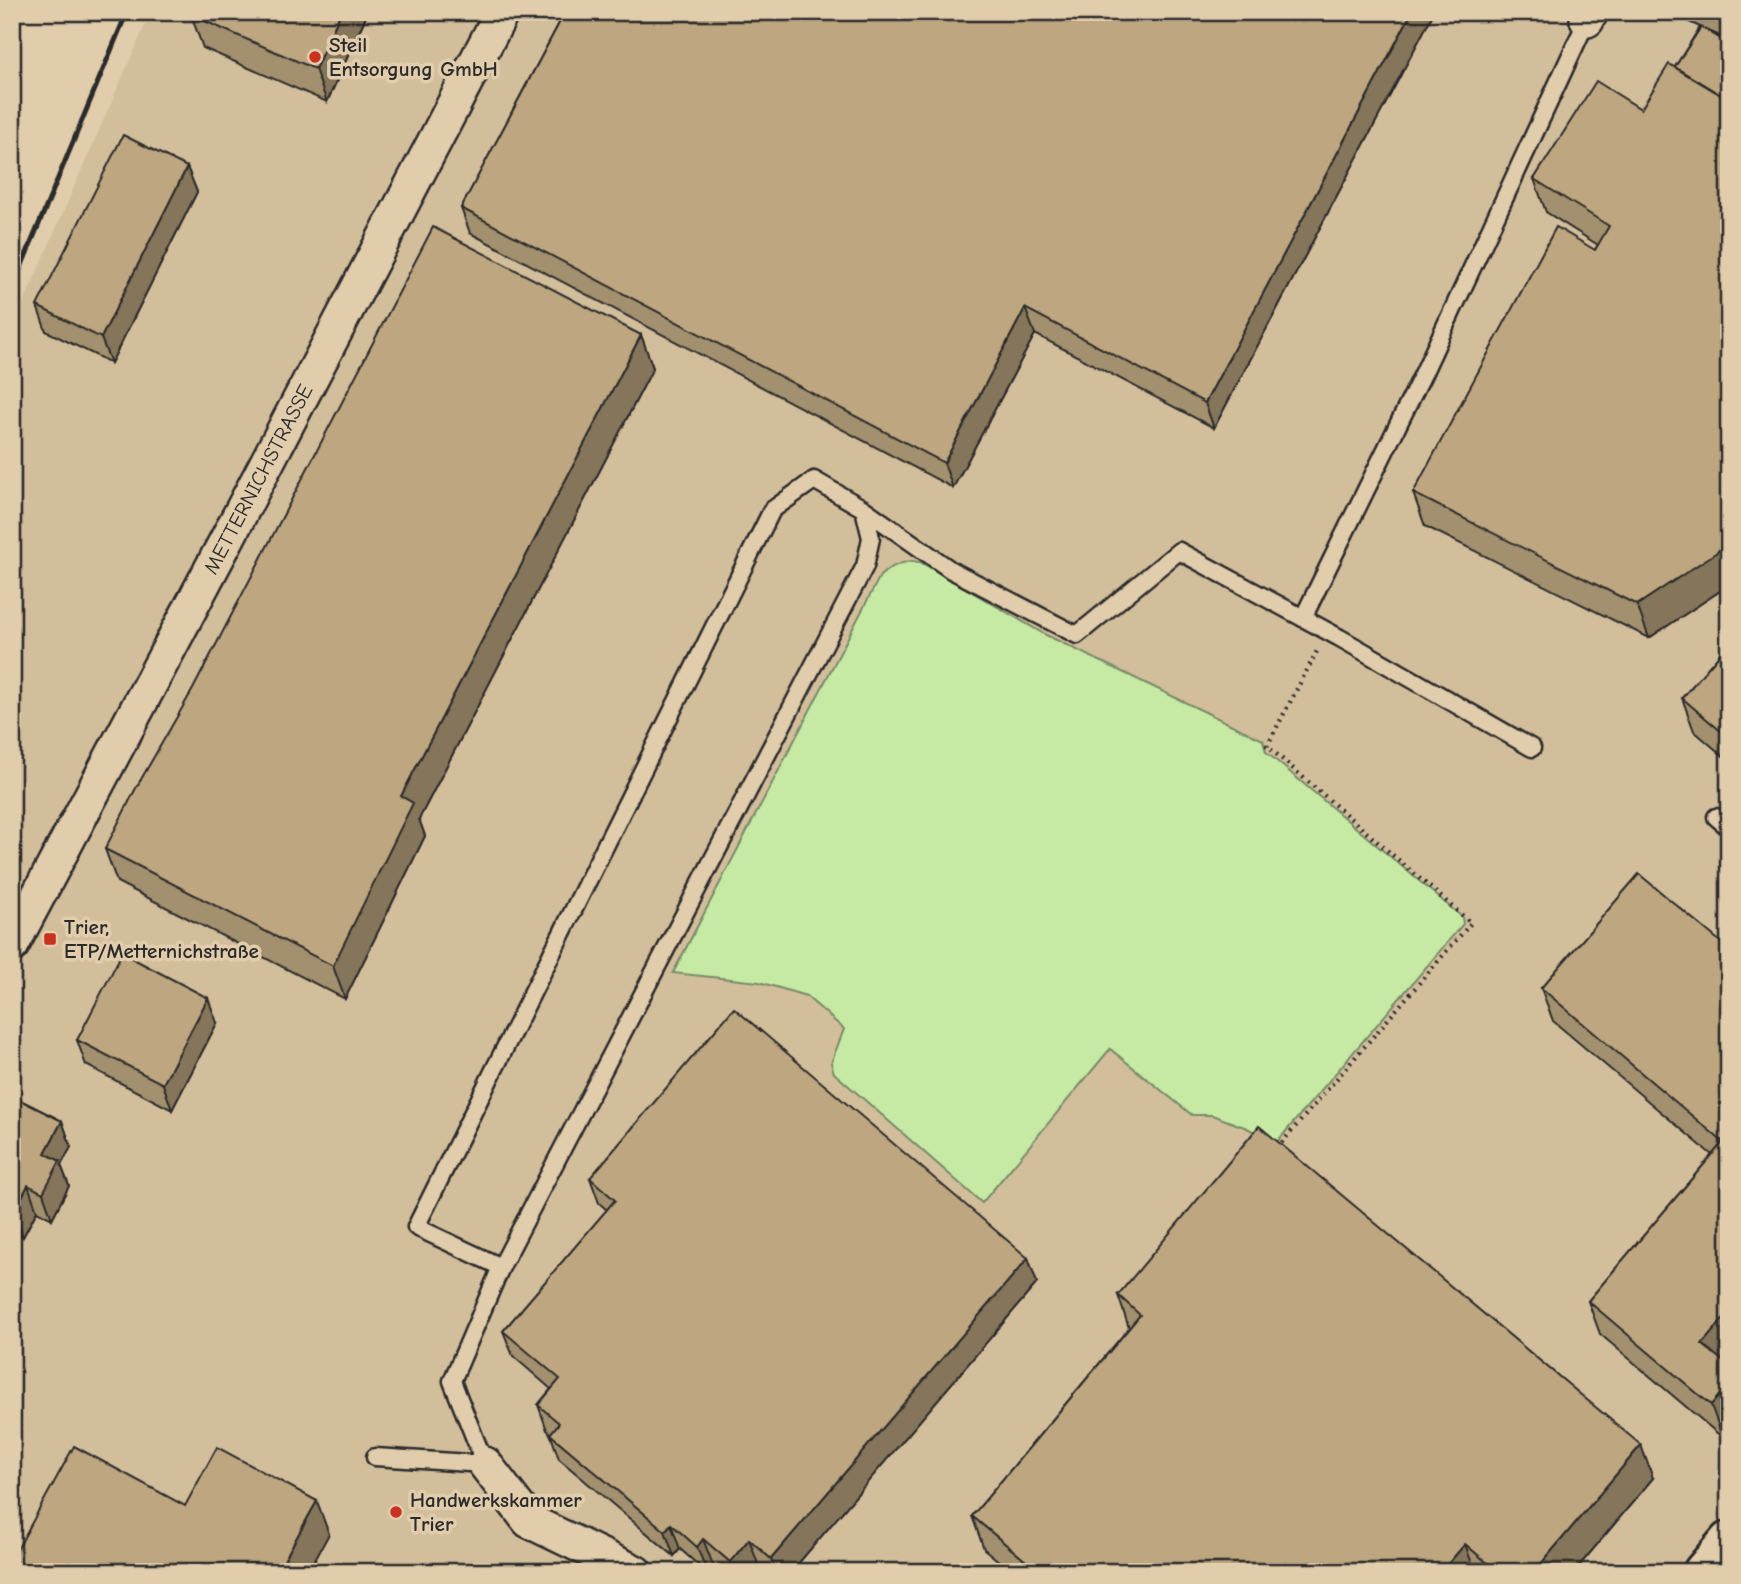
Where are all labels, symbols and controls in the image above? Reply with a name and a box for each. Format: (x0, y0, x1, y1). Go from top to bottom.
place label: Steil Entsorgung GmbH (329, 33, 498, 81)
marker: Steil Entsorgung GmbH (307, 49, 323, 65)
street label: METTERNICHSTRASSE (199, 380, 318, 578)
place label: Trier, ETP/Metternichstraße (64, 915, 259, 963)
marker: Trier, ETP/Metternichstraße (42, 931, 58, 947)
place label: Handwerkskammer Trier (410, 1488, 582, 1536)
marker: Handwerkskammer Trier (388, 1504, 404, 1520)

